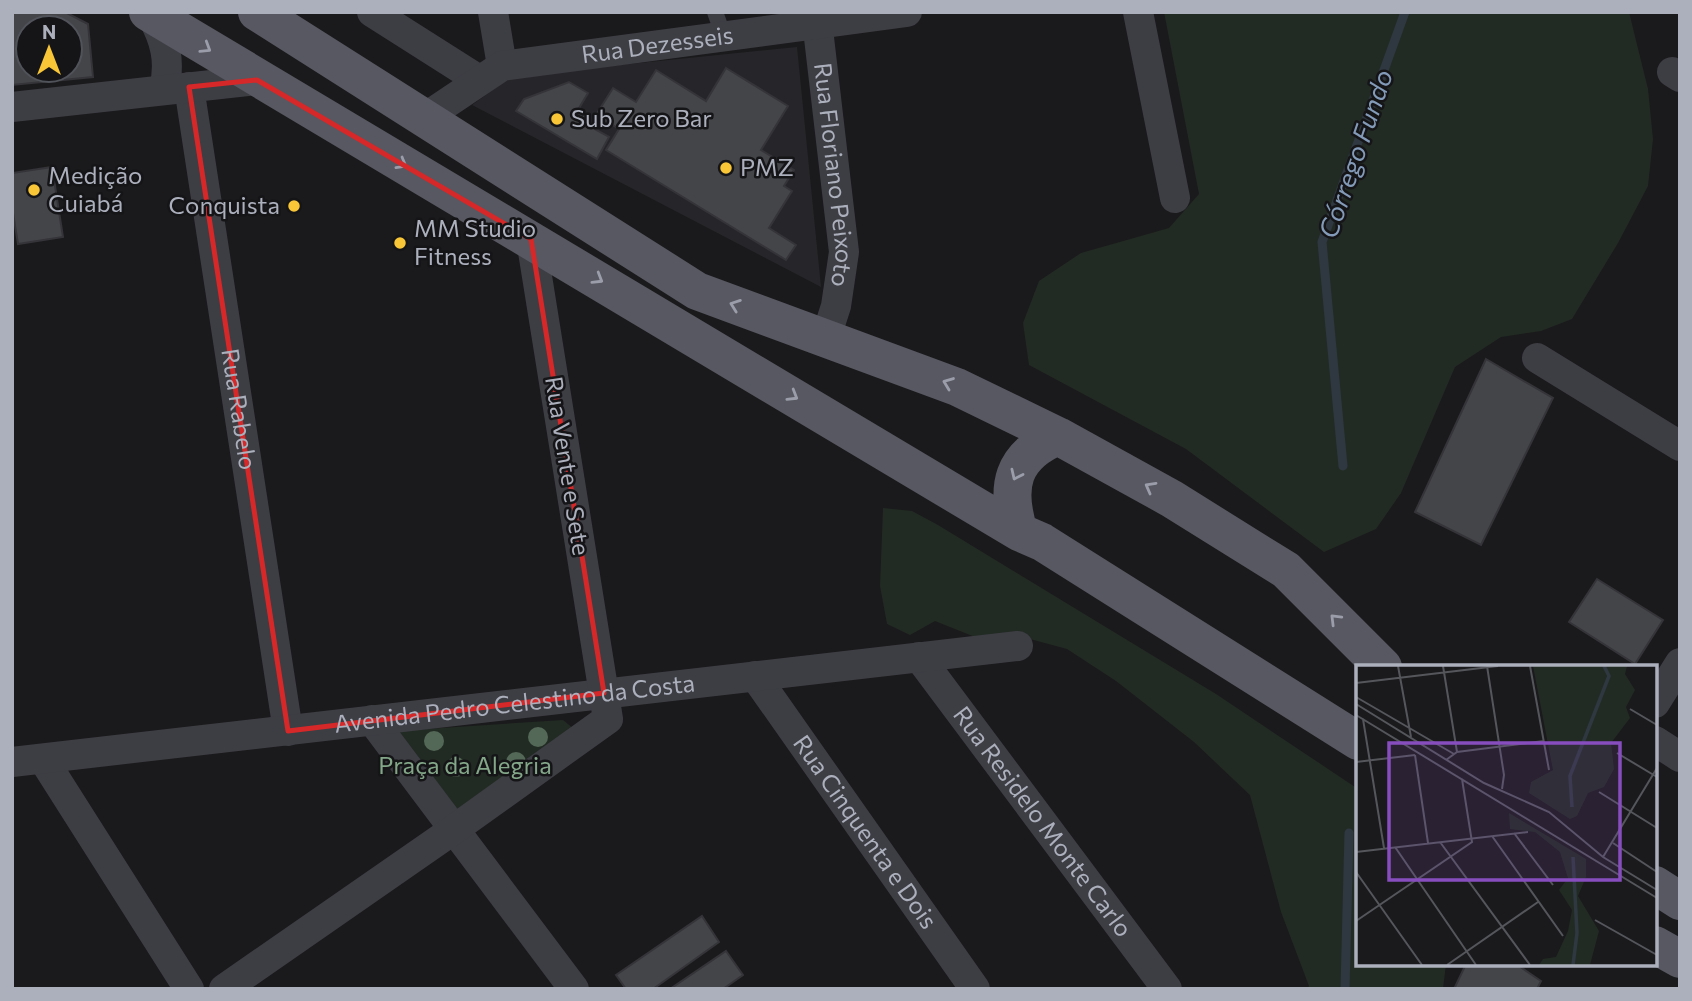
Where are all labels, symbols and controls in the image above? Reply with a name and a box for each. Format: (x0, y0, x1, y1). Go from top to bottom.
north arrow (14, 14, 84, 84)
street label: Rua Dezesseis (580, 19, 735, 68)
text: N (42, 20, 56, 43)
one-way arrow (198, 40, 211, 53)
street label: Rua Floriano Peixoto (809, 61, 860, 289)
water label: Córrego Fundo (1311, 65, 1398, 242)
place label: Sub Zero Bar (571, 103, 712, 132)
marker: Sub Zero Bar (549, 111, 565, 127)
place label: PMZ (740, 152, 794, 181)
one-way arrow (394, 155, 407, 168)
place label: Medição Cuiabá (48, 160, 142, 217)
marker: PMZ (718, 160, 734, 176)
marker: Medição Cuiabá (26, 182, 42, 198)
place label: Conquista (169, 190, 280, 219)
marker: Conquista (286, 198, 302, 214)
place label: MM Studio Fitness (414, 213, 536, 270)
marker: MM Studio Fitness (392, 235, 408, 251)
one-way arrow (590, 271, 603, 284)
one-way arrow (729, 299, 741, 313)
street label: Rua Rabelo (216, 346, 264, 472)
street label: Rua Vente e Sete (540, 374, 597, 557)
one-way arrow (943, 378, 955, 392)
one-way arrow (785, 388, 798, 401)
one-way arrow (1011, 468, 1025, 480)
one-way arrow (1145, 482, 1158, 495)
one-way arrow (1330, 614, 1343, 627)
inset map (1356, 665, 1657, 966)
street label: Avenida Pedro Celestino da Costa (333, 667, 696, 738)
street label: Rua Residelo Monte Carlo (948, 700, 1139, 942)
street label: Rua Cinquenta e Dois (788, 729, 944, 934)
park label: Praça da Alegria (378, 750, 552, 779)

